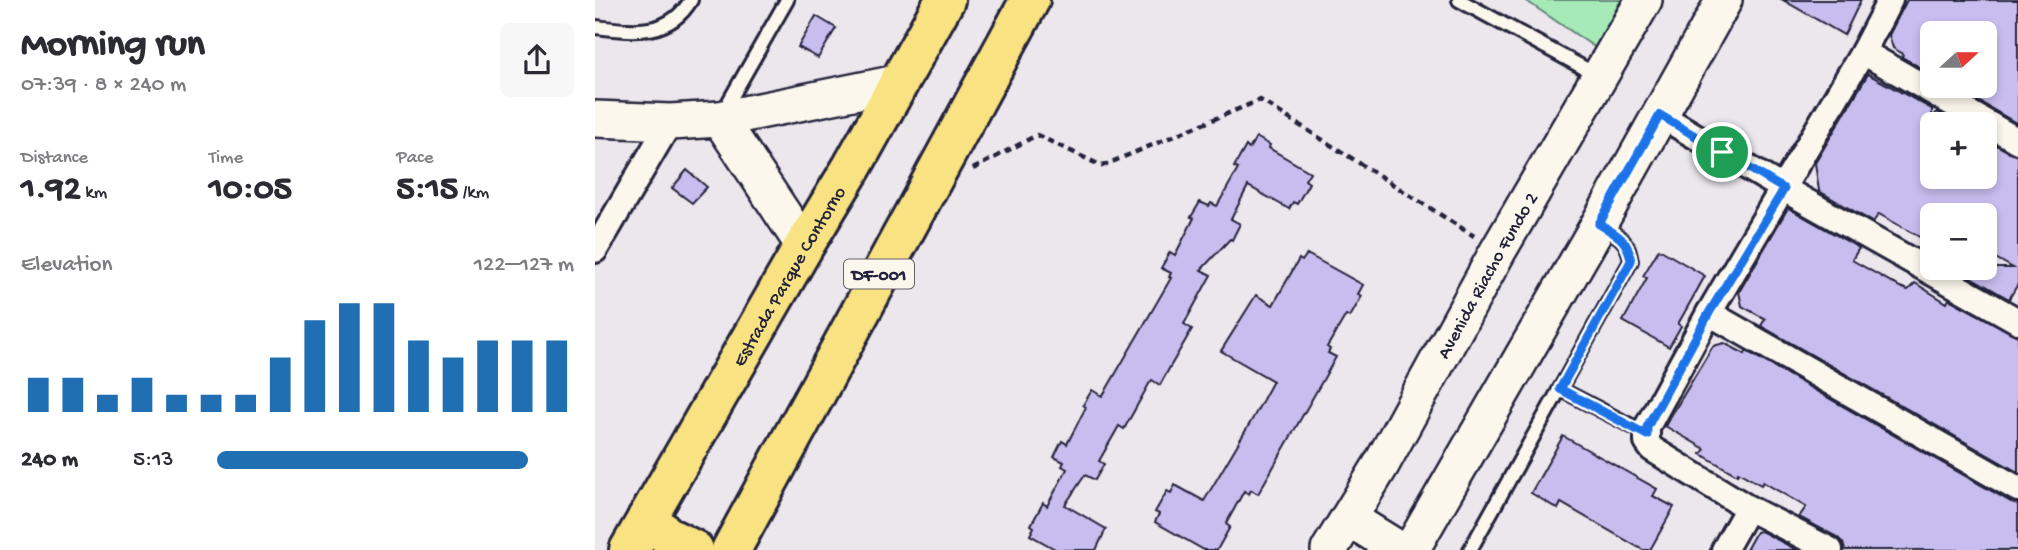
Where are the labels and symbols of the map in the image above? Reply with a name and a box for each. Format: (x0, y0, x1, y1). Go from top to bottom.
north arrow (1920, 21, 1997, 98)
pin (1692, 122, 1752, 182)
street label: Estrada Parque Contorno (729, 183, 853, 372)
street label: Avenida Riacho Fundo 2 (1433, 189, 1545, 364)
road number: DF-001 (844, 260, 914, 288)

